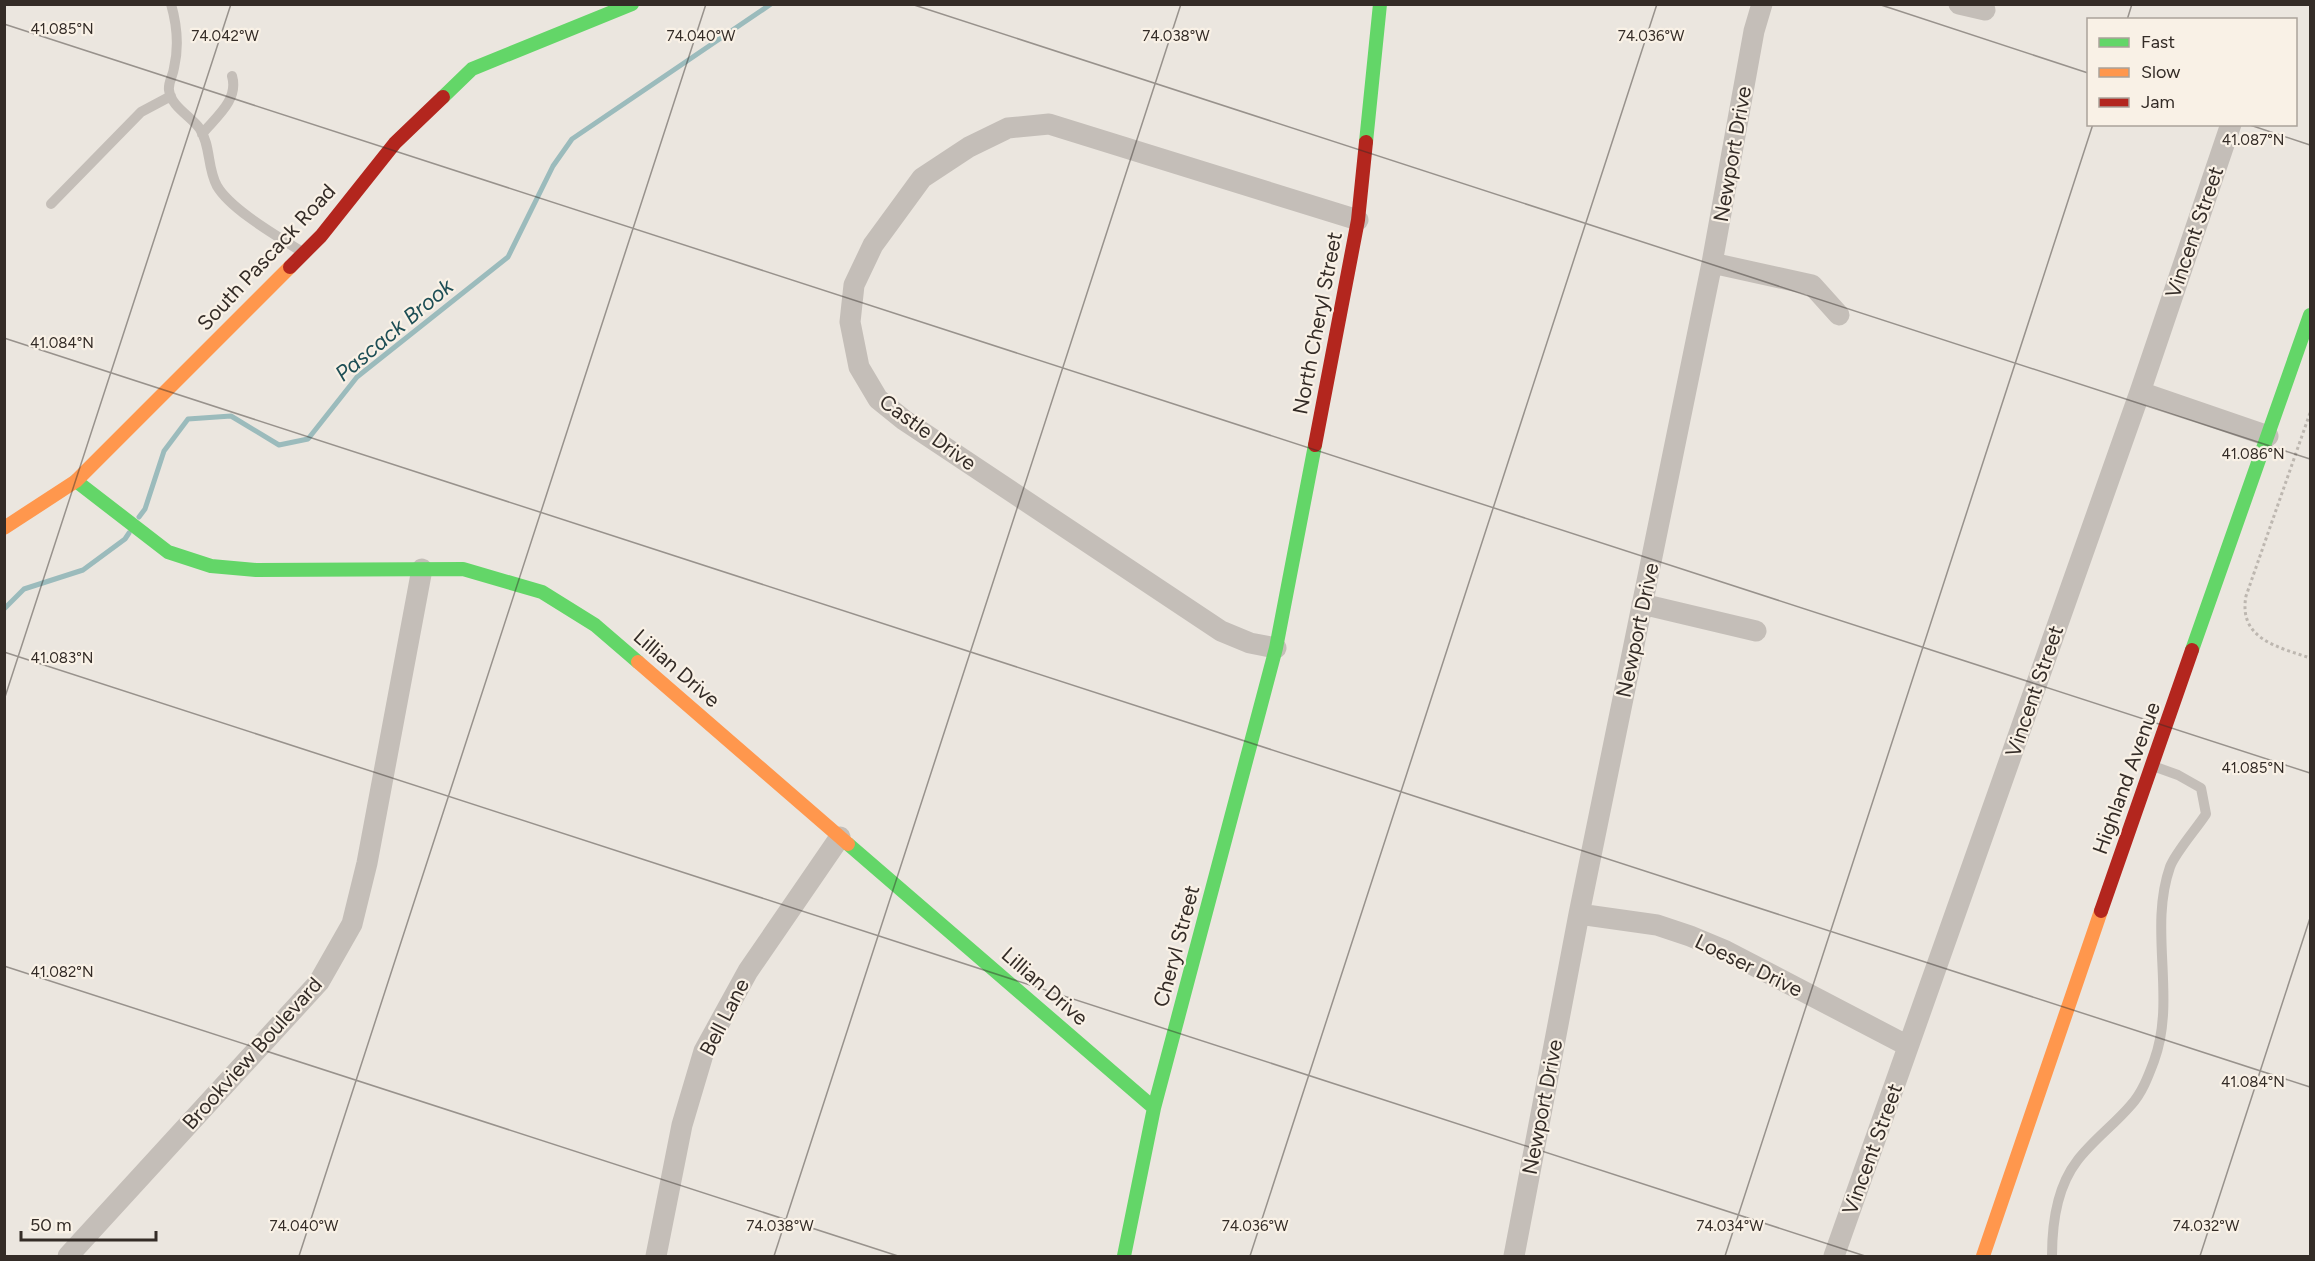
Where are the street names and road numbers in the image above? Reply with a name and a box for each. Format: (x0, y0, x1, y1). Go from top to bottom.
street label: Newport Drive (1708, 84, 1756, 224)
street label: Vincent Street (2160, 163, 2228, 301)
street label: South Pascack Road (192, 179, 340, 335)
street label: North Cheryl Street (1287, 230, 1347, 416)
street label: Castle Drive (875, 389, 981, 475)
street label: Newport Drive (1611, 560, 1663, 700)
street label: Vincent Street (2000, 622, 2068, 760)
street label: Lillian Drive (629, 624, 725, 712)
street label: Highland Avenue (2087, 698, 2165, 858)
street label: Cheryl Street (1148, 882, 1204, 1010)
street label: Loeser Drive (1691, 928, 1807, 1002)
street label: Lillian Drive (997, 942, 1093, 1030)
street label: Brookview Boulevard (177, 972, 327, 1134)
street label: Bell Lane (694, 974, 754, 1060)
street label: Newport Drive (1517, 1037, 1567, 1177)
street label: Vincent Street (1837, 1080, 1907, 1218)

